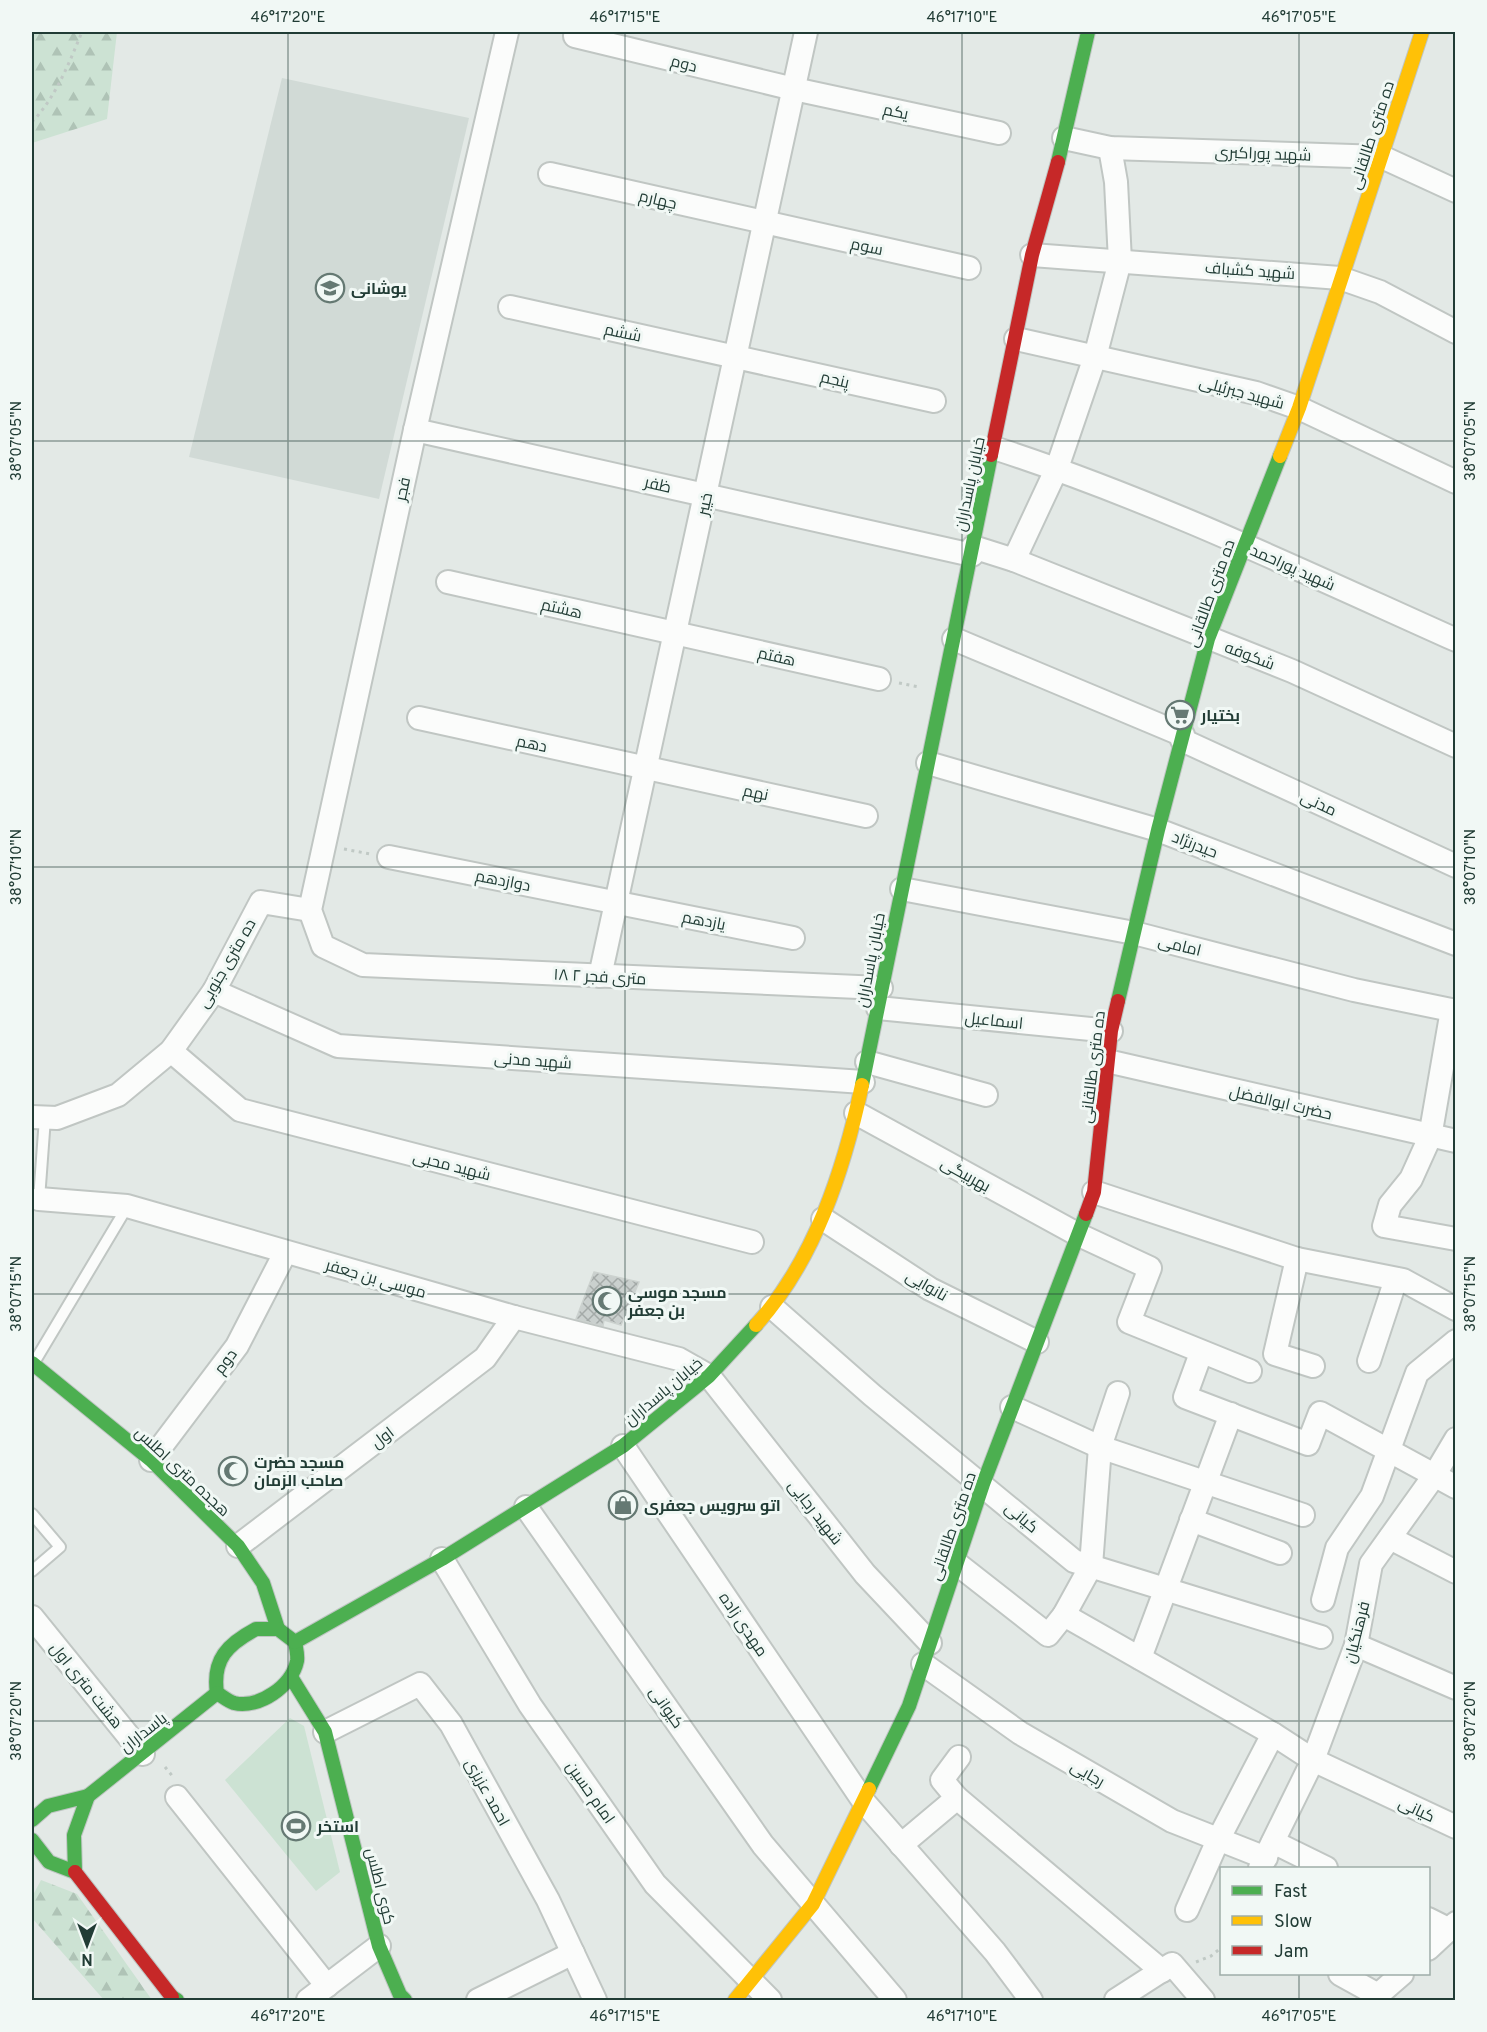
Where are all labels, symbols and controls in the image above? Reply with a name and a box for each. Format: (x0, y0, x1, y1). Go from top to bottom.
text: 46°17'20"E (251, 9, 325, 28)
text: 46°17'15"E (590, 9, 660, 28)
text: 46°17'10"E (926, 9, 998, 28)
text: 46°17'05"E (1262, 9, 1336, 28)
street label: دوم (668, 52, 699, 78)
street label: ده متری طالقانی (1346, 79, 1400, 192)
street label: یکم (881, 101, 911, 126)
street label: شهید پوراکبری (1214, 143, 1312, 167)
street label: چهارم (637, 187, 679, 215)
street label: سوم (849, 235, 885, 261)
street label: شهید کشباف (1204, 259, 1296, 285)
school or university icon: یوشانی (314, 272, 346, 304)
place label: یوشانی (351, 280, 407, 300)
street label: ششم (602, 320, 643, 348)
street label: پنجم (818, 368, 852, 394)
street label: شهید جبرئیلی (1197, 373, 1286, 415)
text: 38°07'05"N (8, 401, 27, 481)
text: 38°07'05"N (1462, 401, 1481, 481)
street label: خیابان پاسداران (951, 435, 991, 533)
street label: ظفر (641, 473, 673, 499)
street label: فجر (391, 476, 416, 504)
street label: خیبر (694, 491, 718, 519)
street label: ده متری طالقانی (1183, 537, 1241, 650)
street label: شهید پوراحمد (1247, 541, 1338, 596)
street label: هشتم (539, 596, 584, 624)
street label: شکوفه (1221, 638, 1277, 676)
street label: هفتم (756, 644, 797, 672)
supermarket icon: بختیار (1164, 699, 1196, 731)
place label: بختیار (1200, 707, 1240, 727)
street label: دهم (514, 732, 549, 758)
street label: نهم (741, 782, 770, 806)
street label: مدنی (1297, 788, 1339, 822)
street label: حیدرنژاد (1169, 828, 1220, 864)
text: 38°07'10"N (8, 829, 27, 905)
text: 38°07'10"N (1462, 829, 1481, 905)
street label: دوازدهم (473, 867, 532, 897)
street label: یازدهم (680, 908, 728, 936)
street label: خیابان پاسداران (853, 911, 891, 1009)
street label: ده متری جنوبی (194, 916, 261, 1012)
street label: امامی (1156, 932, 1203, 962)
street label: ۱۸ متری فجر ۲ (553, 966, 647, 990)
street label: اسماعیل (964, 1009, 1024, 1035)
street label: ده متری طالقانی (1077, 1010, 1111, 1125)
street label: شهید مدنی (493, 1049, 573, 1075)
street label: حضرت ابوالفضل (1227, 1082, 1334, 1125)
street label: شهید محبی (410, 1148, 493, 1186)
street label: بهربیگی (937, 1154, 994, 1198)
text: 38°07'15"N (8, 1256, 27, 1332)
street label: موسی بن جعفر (322, 1256, 428, 1304)
text: 38°07'15"N (1462, 1256, 1481, 1332)
street label: نانوایی (901, 1267, 951, 1307)
place label: مسجد موسی بن جعفر (627, 1284, 726, 1322)
mosque icon: مسجد موسی بن جعفر (591, 1285, 623, 1317)
street label: دوم (211, 1346, 243, 1379)
street label: خیابان پاسداران (621, 1354, 707, 1431)
street label: هجده متری اطلس (130, 1423, 233, 1522)
street label: اول (368, 1423, 399, 1454)
place label: مسجد حضرت صاحب الزمان (254, 1454, 344, 1492)
mosque icon: مسجد حضرت صاحب الزمان (217, 1455, 249, 1487)
street label: ده متری طالقانی (926, 1470, 982, 1583)
street label: شهید رجایی (783, 1477, 846, 1550)
shop icon: اتو سرویس جعفری (607, 1489, 639, 1521)
place label: اتو سرویس جعفری (644, 1497, 781, 1517)
street label: کیانی (1000, 1499, 1042, 1538)
street label: مهدی زاده (714, 1589, 771, 1661)
street label: فرهنگیان (1341, 1599, 1375, 1666)
street label: هشت متری اول (45, 1639, 126, 1733)
text: 38°07'20"N (8, 1681, 27, 1761)
text: 38°07'20"N (1462, 1681, 1481, 1761)
street label: کیوانی (644, 1683, 687, 1733)
street label: پاسداران (117, 1709, 172, 1758)
street label: احمد عزیزی (460, 1756, 513, 1830)
street label: رجایی (1066, 1757, 1108, 1792)
street label: امام حسین (561, 1758, 618, 1828)
street label: کیانی (1395, 1794, 1438, 1828)
sports icon: استخر (280, 1810, 312, 1842)
place label: استخر (316, 1818, 359, 1838)
street label: کوی اطلس (360, 1846, 398, 1927)
legend (1220, 1867, 1430, 1975)
text: Fast (1274, 1881, 1307, 1904)
text: Slow (1274, 1911, 1312, 1934)
north arrow (57, 1915, 117, 1975)
text: Jam (1274, 1941, 1309, 1964)
text: N (81, 1948, 93, 1968)
text: 46°17'20"E (251, 2008, 325, 2027)
text: 46°17'15"E (590, 2008, 660, 2027)
text: 46°17'10"E (926, 2008, 998, 2027)
text: 46°17'05"E (1262, 2008, 1336, 2027)

